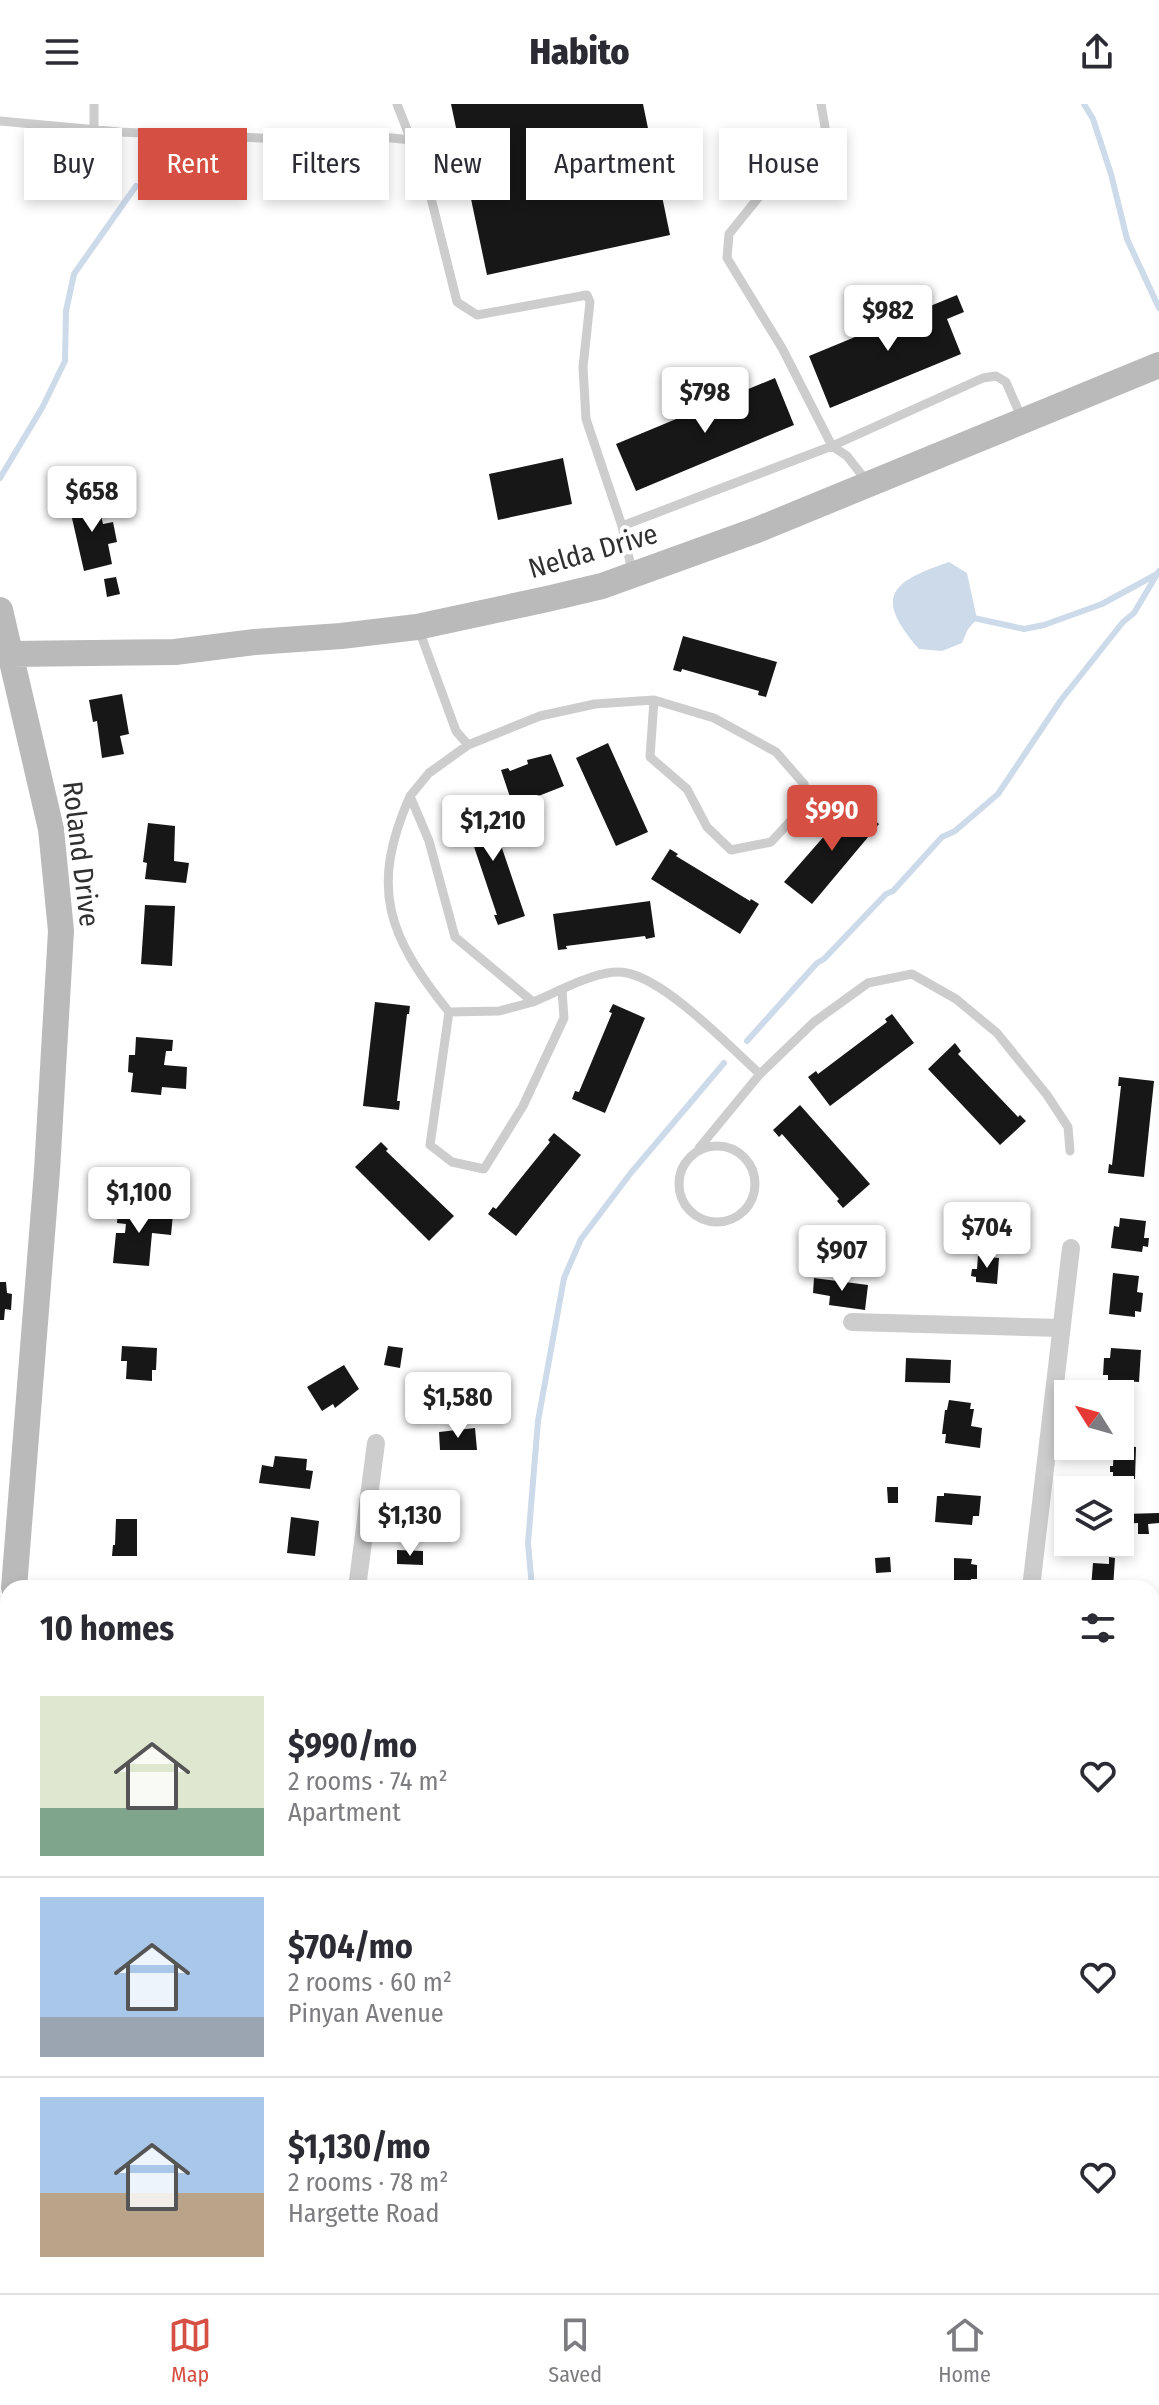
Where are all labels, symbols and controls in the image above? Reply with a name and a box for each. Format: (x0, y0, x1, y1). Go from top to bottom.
icon: menu (40, 30, 84, 74)
text: Habito (529, 30, 630, 74)
icon: share (1075, 30, 1119, 74)
chip: Buy (24, 128, 122, 200)
chip: Rent (138, 128, 247, 200)
chip: Filters (263, 128, 389, 200)
chip: New (405, 128, 510, 200)
chip: Apartment (526, 128, 703, 200)
chip: House (719, 128, 847, 200)
pin: $982 (841, 285, 935, 353)
text: $982 (862, 295, 914, 326)
pin: $798 (658, 367, 752, 435)
text: $798 (680, 377, 730, 408)
pin: $658 (45, 466, 139, 534)
text: $658 (66, 476, 118, 507)
street label: Nelda Drive (525, 517, 661, 585)
street label: Roland Drive (56, 779, 106, 929)
pin: $990 (785, 785, 879, 853)
pin: $1,210 (428, 795, 558, 863)
text: $990 (805, 795, 859, 826)
text: $1,210 (460, 805, 526, 836)
pin: $1,100 (74, 1167, 204, 1235)
text: $1,100 (106, 1177, 172, 1208)
pin: $704 (940, 1202, 1034, 1270)
text: $704 (962, 1212, 1012, 1243)
pin: $907 (795, 1225, 889, 1293)
text: $907 (817, 1235, 867, 1266)
pin: $1,580 (393, 1372, 523, 1440)
north arrow (1054, 1380, 1134, 1460)
map controls (1054, 1380, 1134, 1556)
text: $1,580 (423, 1382, 493, 1413)
button: layers (1054, 1476, 1134, 1556)
pin: $1,130 (345, 1490, 475, 1558)
text: $1,130 (378, 1500, 442, 1531)
icon: filters (1076, 1606, 1120, 1650)
text: 10 homes (40, 1608, 174, 1649)
text: $990/mo (288, 1725, 417, 1766)
icon: home (104, 1728, 200, 1824)
icon: heart (1076, 1754, 1120, 1798)
text: 2 rooms · 74 m² (288, 1766, 448, 1797)
text: Apartment (288, 1797, 401, 1828)
text: $704/mo (288, 1926, 413, 1967)
icon: home (104, 1929, 200, 2025)
icon: heart (1076, 1955, 1120, 1999)
text: 2 rooms · 60 m² (288, 1967, 452, 1998)
text: Pinyan Avenue (288, 1998, 444, 2029)
text: $1,130/mo (288, 2126, 430, 2167)
icon: home (104, 2129, 200, 2225)
icon: heart (1076, 2155, 1120, 2199)
text: 2 rooms · 78 m² (288, 2167, 449, 2198)
text: Hargette Road (288, 2198, 439, 2229)
tab: Map (168, 2313, 212, 2388)
tab: Saved (548, 2313, 602, 2388)
tab: Home (938, 2313, 991, 2388)

